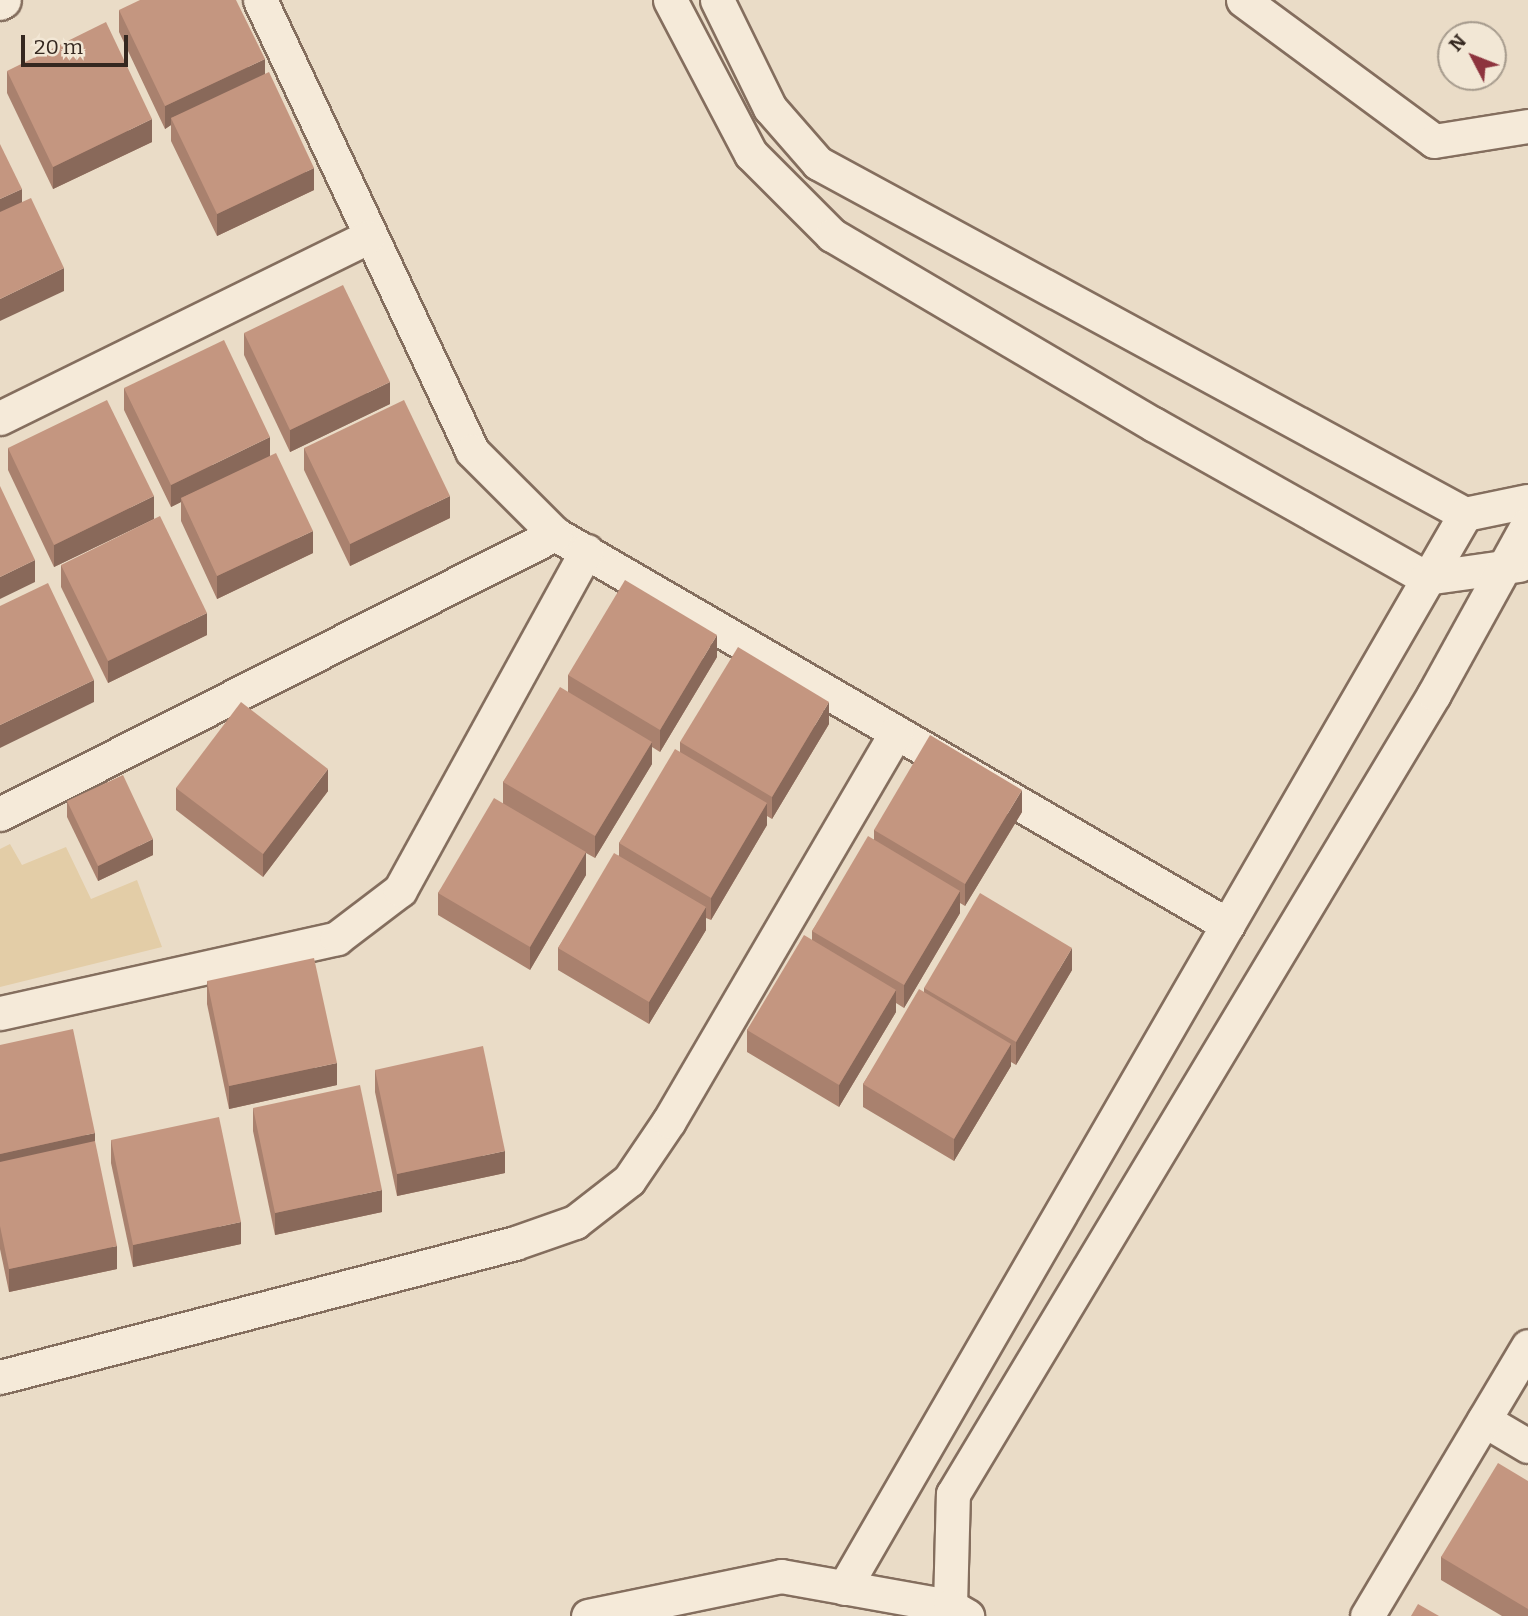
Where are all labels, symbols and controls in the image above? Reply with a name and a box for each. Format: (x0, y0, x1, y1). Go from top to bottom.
scale bar (24, 21, 131, 65)
north arrow (1437, 21, 1507, 91)
text: N (1444, 30, 1471, 56)
text: 20 m (34, 34, 83, 60)

